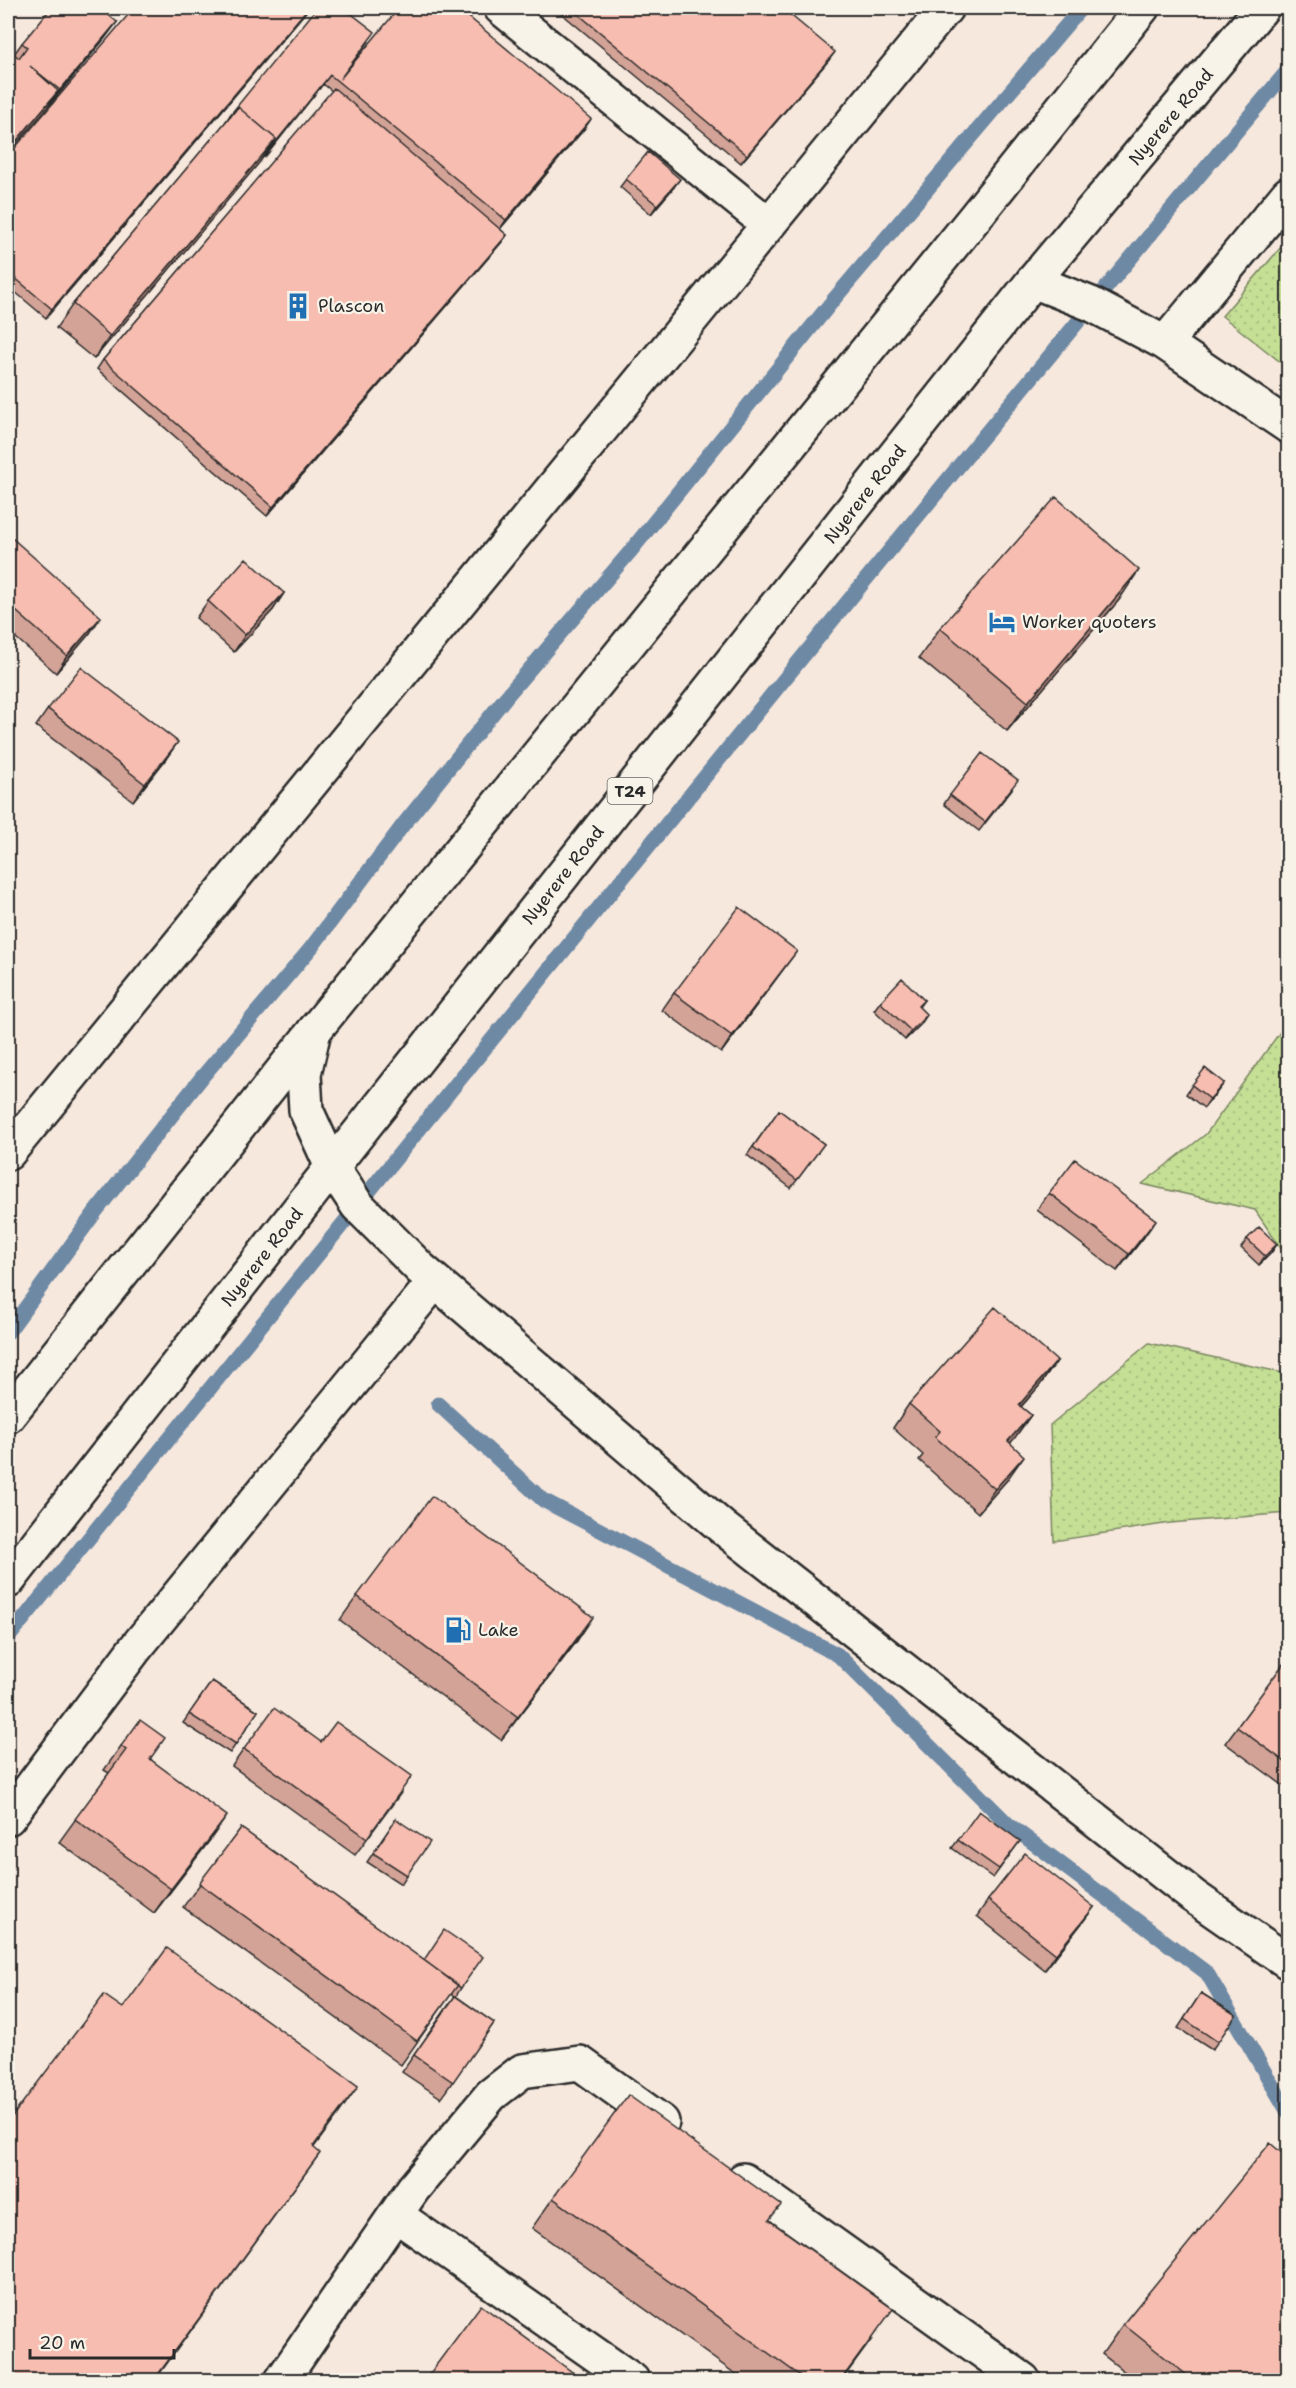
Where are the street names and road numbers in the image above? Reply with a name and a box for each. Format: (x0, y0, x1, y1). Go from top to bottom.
street label: Nyerere Road (1123, 63, 1219, 171)
street label: Nyerere Road (819, 439, 911, 549)
road number: T24 (608, 778, 652, 804)
street label: Nyerere Road (517, 820, 609, 930)
street label: Nyerere Road (216, 1202, 308, 1312)

